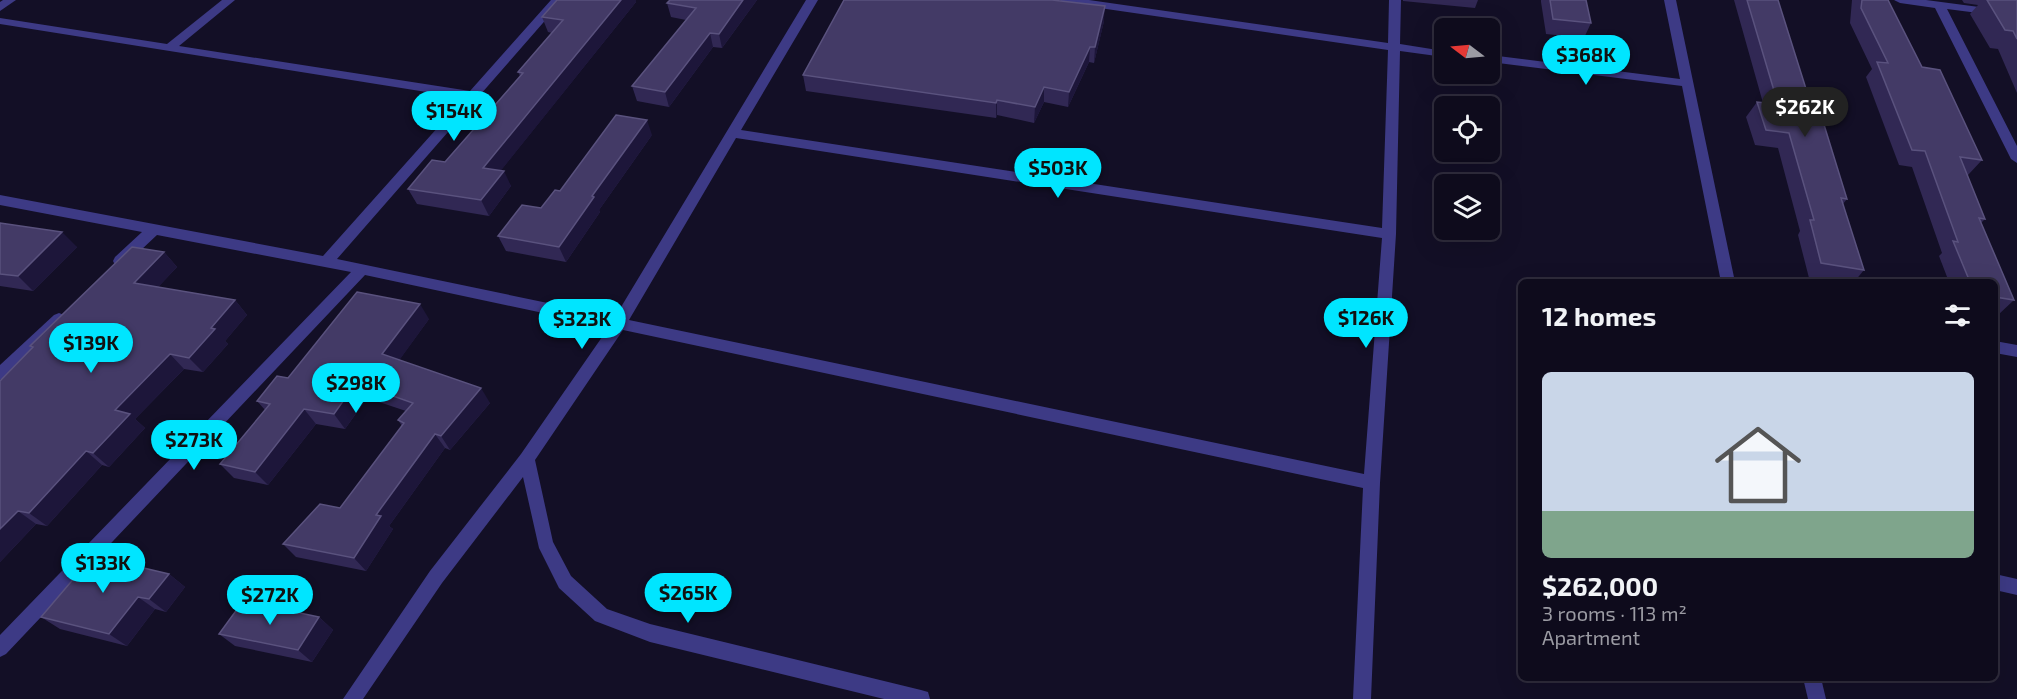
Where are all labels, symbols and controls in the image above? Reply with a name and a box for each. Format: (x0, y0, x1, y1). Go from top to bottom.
north arrow (1434, 18, 1500, 84)
map controls (1434, 18, 1500, 240)
pin: $368K (1544, 35, 1628, 86)
text: $368K (1556, 42, 1616, 66)
pin: $262K (1763, 87, 1847, 138)
pin: $154K (412, 91, 496, 142)
text: $262K (1775, 94, 1835, 118)
button: locate (1434, 96, 1500, 162)
text: $154K (426, 98, 482, 122)
pin: $503K (1016, 148, 1100, 199)
text: $503K (1028, 155, 1088, 179)
button: layers (1434, 174, 1500, 240)
pin: $126K (1324, 298, 1408, 349)
pin: $323K (540, 299, 624, 350)
icon: filters (1941, 299, 1974, 332)
text: 12 homes (1542, 300, 1656, 331)
text: $126K (1338, 305, 1394, 329)
text: $323K (553, 306, 611, 330)
pin: $139K (49, 323, 133, 374)
text: $139K (63, 330, 119, 354)
pin: $298K (314, 363, 398, 414)
text: $298K (326, 370, 386, 394)
icon: home (1704, 411, 1812, 519)
pin: $273K (152, 420, 236, 471)
text: $273K (165, 427, 223, 451)
pin: $133K (61, 543, 145, 594)
text: $133K (75, 550, 131, 574)
text: $262,000 (1542, 570, 1658, 601)
pin: $265K (646, 573, 730, 624)
pin: $272K (228, 575, 312, 626)
text: $265K (659, 580, 717, 604)
text: $272K (241, 582, 299, 606)
text: 3 rooms · 113 m² (1542, 601, 1687, 625)
text: Apartment (1542, 625, 1640, 649)

